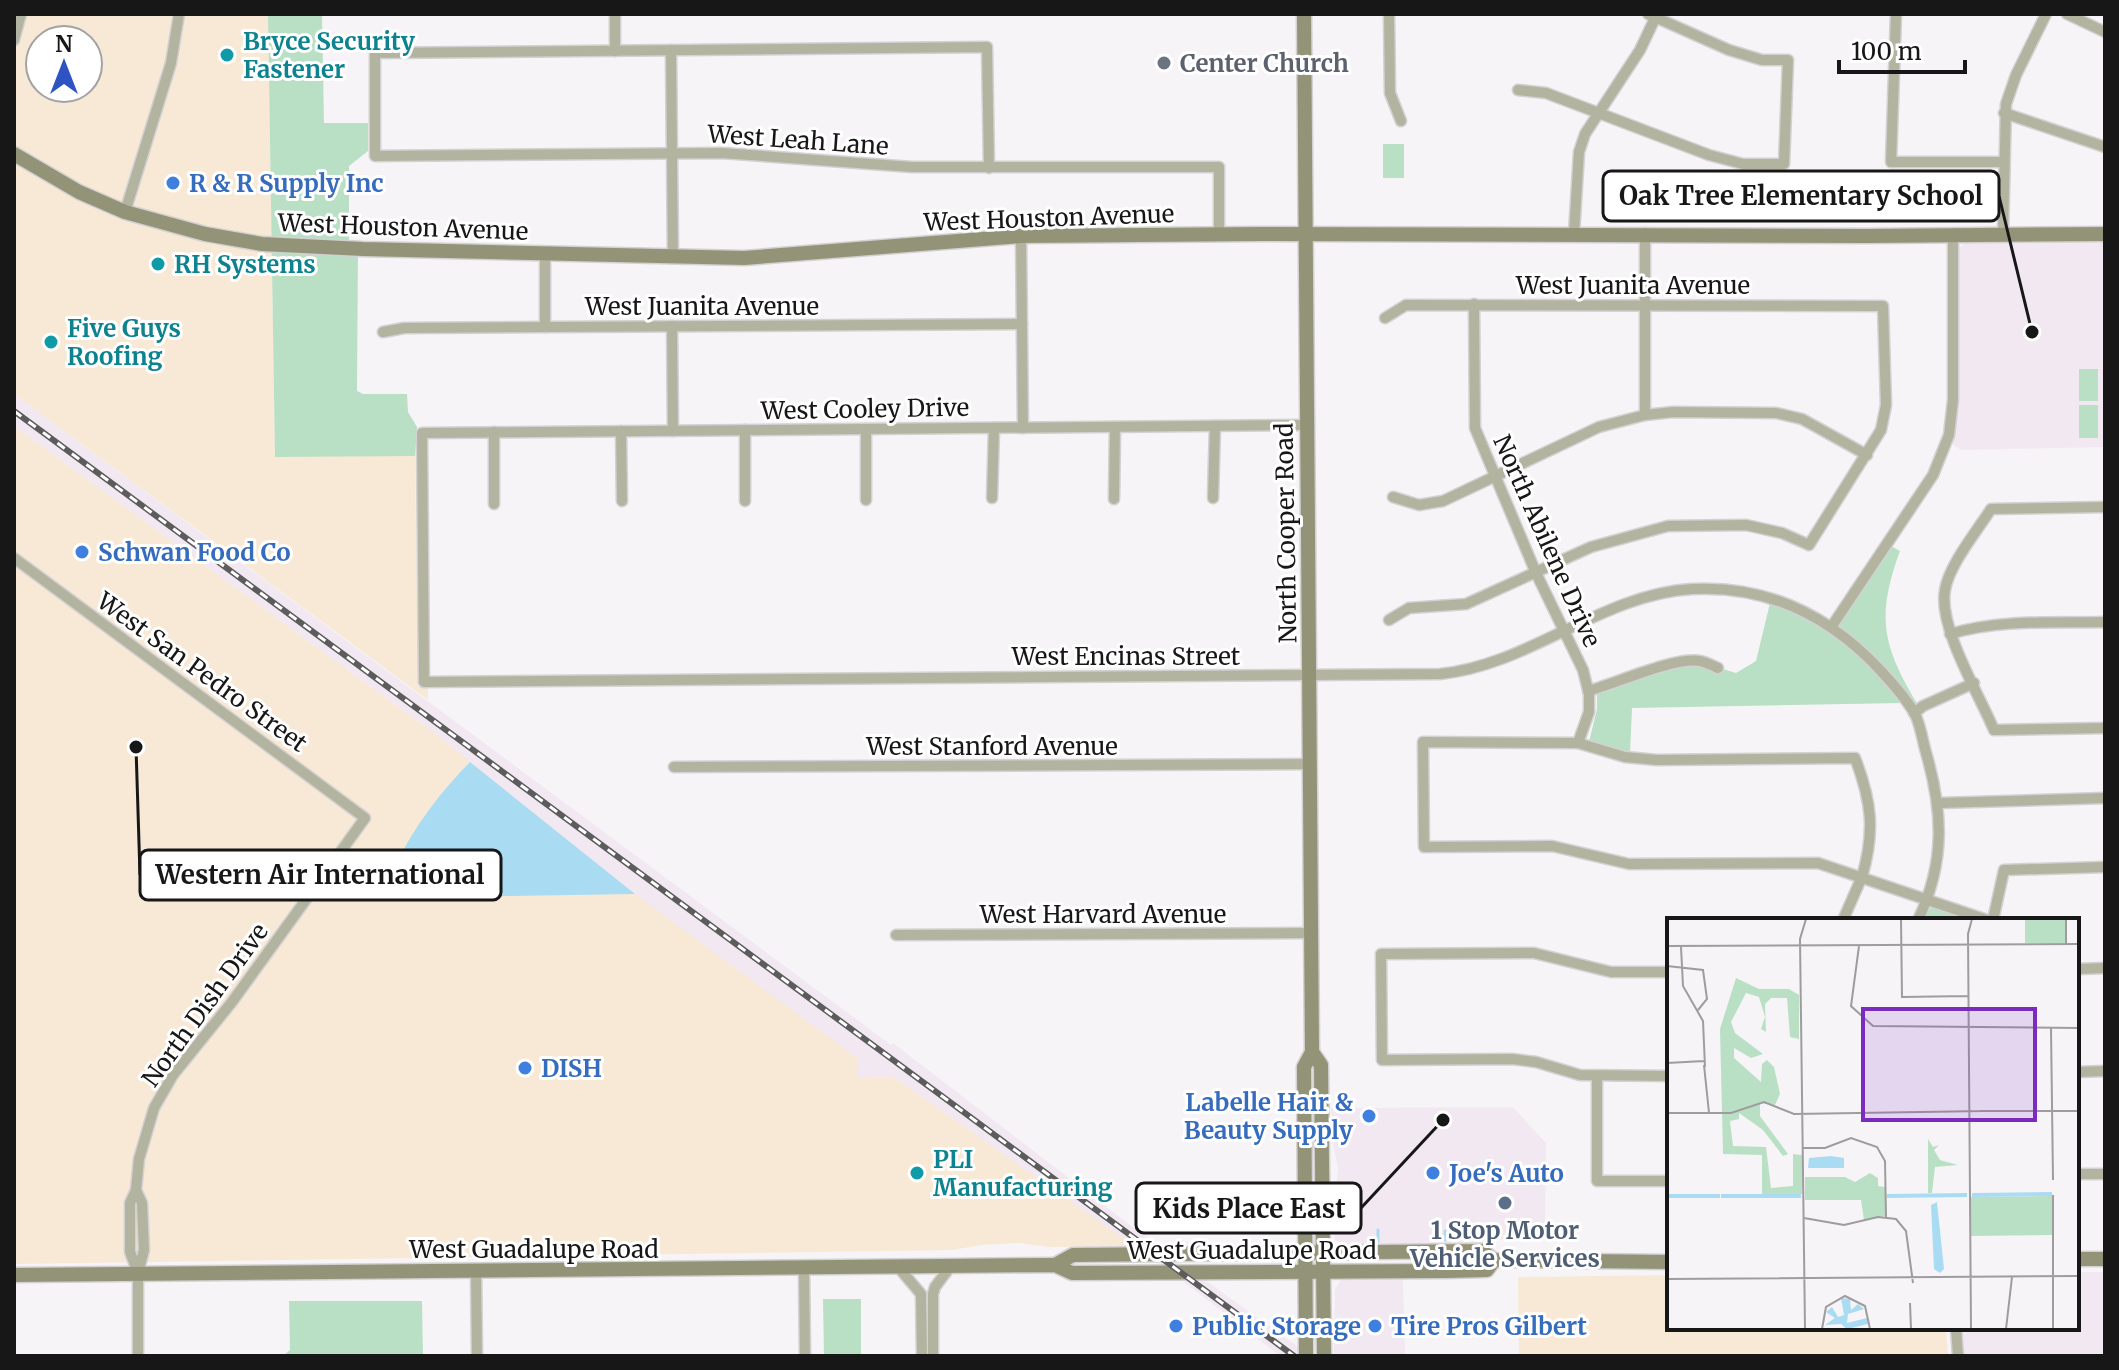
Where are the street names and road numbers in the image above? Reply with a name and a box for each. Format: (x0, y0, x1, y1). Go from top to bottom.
street label: West Leah Lane (705, 118, 890, 162)
street label: West Houston Avenue (922, 198, 1175, 238)
street label: West Houston Avenue (276, 207, 529, 247)
street label: West Juanita Avenue (1515, 270, 1750, 301)
street label: West Juanita Avenue (584, 291, 819, 322)
street label: West Cooley Drive (760, 392, 969, 426)
street label: North Cooper Road (1269, 422, 1303, 644)
street label: North Abilene Drive (1486, 430, 1608, 652)
street label: West San Pedro Street (90, 585, 314, 759)
street label: West Encinas Street (1011, 641, 1241, 672)
street label: West Stanford Avenue (865, 731, 1118, 762)
street label: West Harvard Avenue (979, 899, 1226, 930)
street label: North Dish Drive (135, 917, 275, 1093)
street label: West Guadalupe Road (408, 1234, 659, 1265)
street label: West Guadalupe Road (1126, 1235, 1377, 1266)

